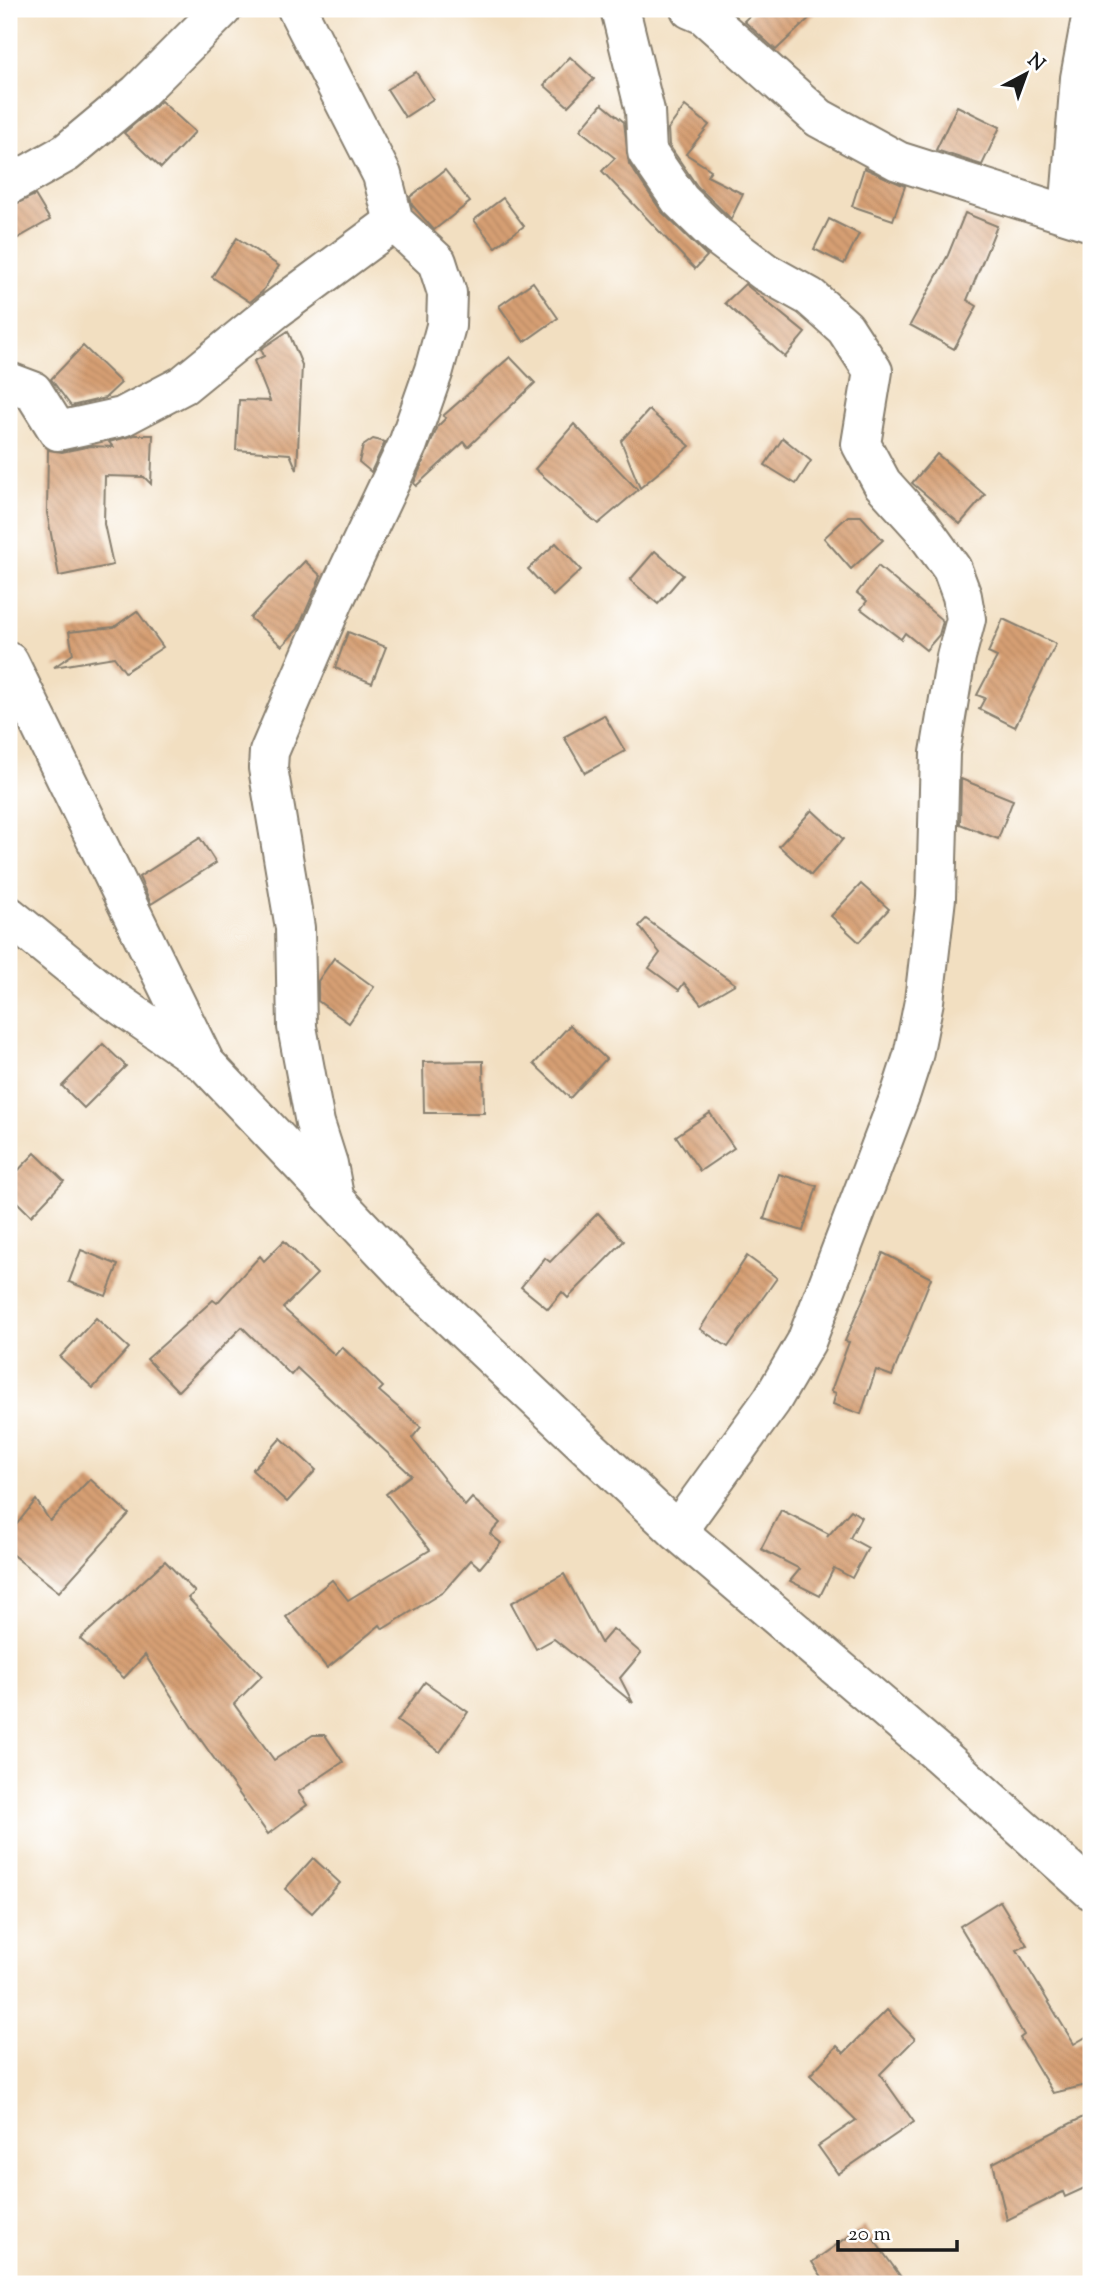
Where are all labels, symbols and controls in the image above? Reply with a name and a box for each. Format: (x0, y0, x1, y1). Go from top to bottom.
north arrow (992, 38, 1062, 108)
text: N (1021, 48, 1050, 78)
scale bar (838, 2209, 956, 2253)
text: 20 m (848, 2220, 891, 2250)

